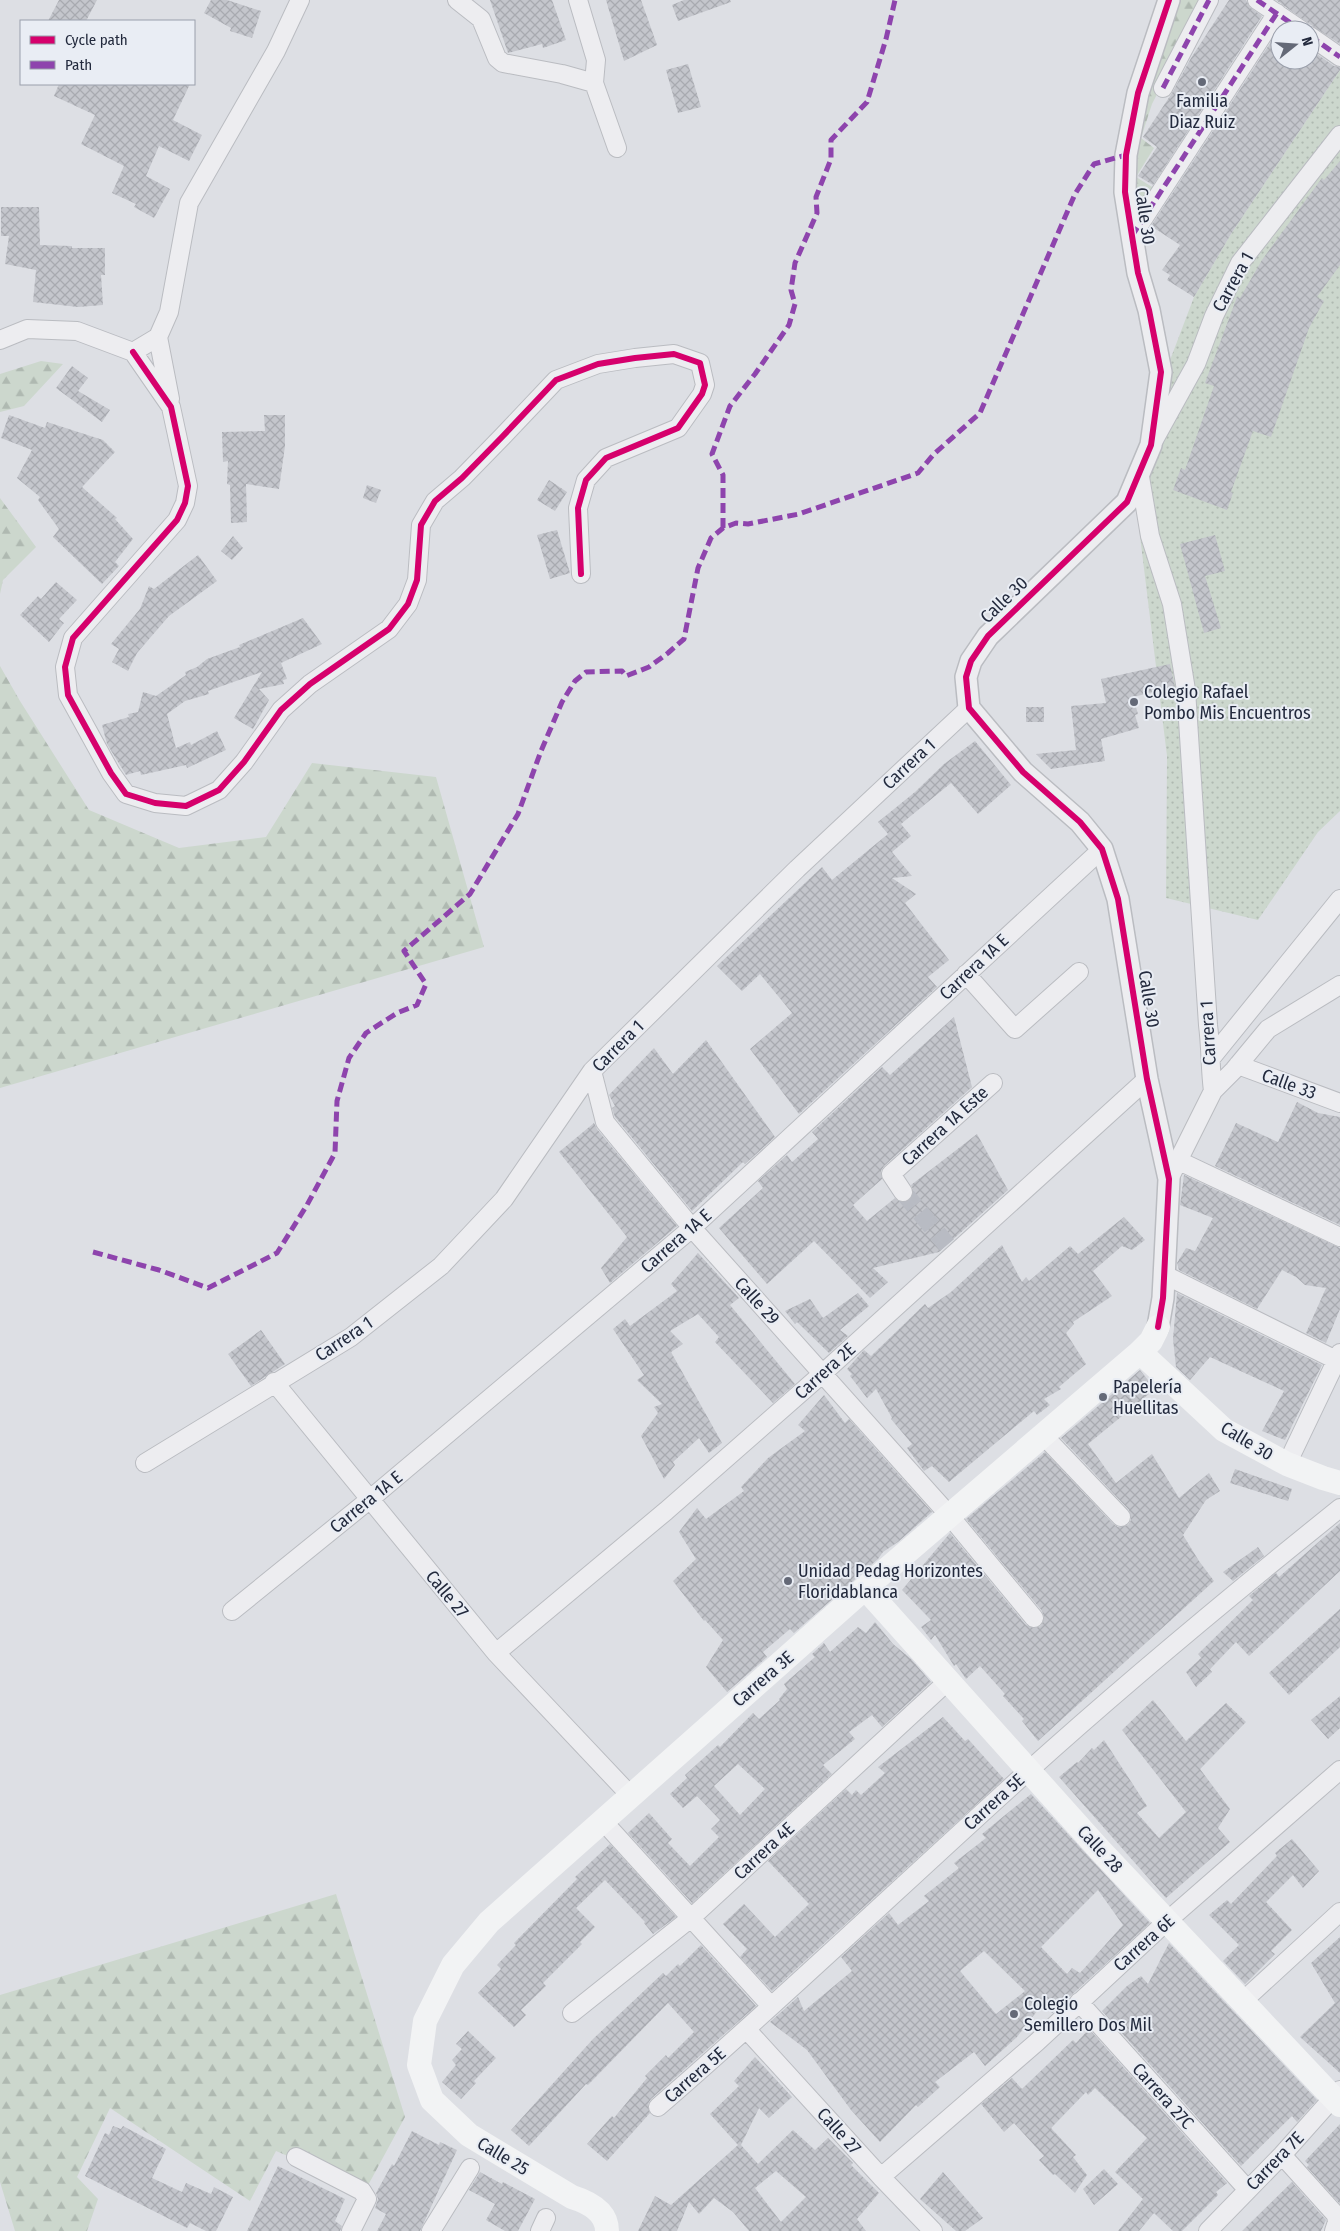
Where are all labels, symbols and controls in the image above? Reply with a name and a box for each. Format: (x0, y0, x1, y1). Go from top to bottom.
legend (20, 20, 195, 85)
north arrow (1270, 20, 1320, 70)
text: Cycle path (65, 31, 128, 49)
text: N (1298, 35, 1316, 48)
text: Path (65, 56, 92, 74)
marker: Familia Diaz Ruiz (1196, 76, 1208, 88)
place label: Familia Diaz Ruiz (1169, 90, 1235, 133)
street label: Calle 30 (1130, 186, 1160, 246)
street label: Carrera 1 (1208, 248, 1258, 316)
street label: Calle 30 (976, 572, 1032, 628)
place label: Colegio Rafael Pombo Mis Encuentros (1144, 681, 1311, 724)
marker: Colegio Rafael Pombo Mis Encuentros (1128, 696, 1140, 708)
street label: Carrera 1 (878, 734, 940, 794)
street label: Carrera 1A E (935, 929, 1013, 1005)
street label: Calle 30 (1134, 969, 1164, 1029)
street label: Carrera 1 (1195, 1000, 1221, 1066)
street label: Carrera 1 (587, 1015, 649, 1077)
street label: Calle 33 (1259, 1064, 1319, 1104)
street label: Carrera 1A Este (897, 1081, 993, 1171)
street label: Carrera 1A E (636, 1204, 716, 1278)
street label: Calle 29 (730, 1273, 784, 1329)
street label: Carrera 1 (311, 1312, 377, 1366)
street label: Carrera 2E (790, 1338, 860, 1404)
place label: Papelería Huellitas (1113, 1376, 1182, 1419)
marker: Papelería Huellitas (1097, 1391, 1109, 1403)
street label: Calle 30 (1217, 1417, 1277, 1465)
street label: Carrera 1A E (325, 1466, 407, 1538)
place label: Unidad Pedag Horizontes Floridablanca (798, 1560, 983, 1603)
street label: Calle 27 (421, 1566, 473, 1622)
marker: Unidad Pedag Horizontes Floridablanca (782, 1575, 794, 1587)
street label: Carrera 3E (728, 1646, 798, 1712)
street label: Carrera 5E (959, 1769, 1029, 1835)
street label: Carrera 4E (729, 1817, 799, 1885)
street label: Calle 28 (1072, 1821, 1128, 1877)
street label: Carrera 6E (1109, 1910, 1179, 1976)
place label: Colegio Semillero Dos Mil (1024, 1993, 1152, 2036)
marker: Colegio Semillero Dos Mil (1008, 2008, 1020, 2020)
street label: Carrera 5E (660, 2042, 730, 2108)
street label: Carrera 27C (1128, 2058, 1198, 2134)
street label: Calle 27 (812, 2103, 866, 2159)
street label: Carrera 7E (1242, 2127, 1308, 2195)
street label: Calle 25 (473, 2132, 533, 2180)

